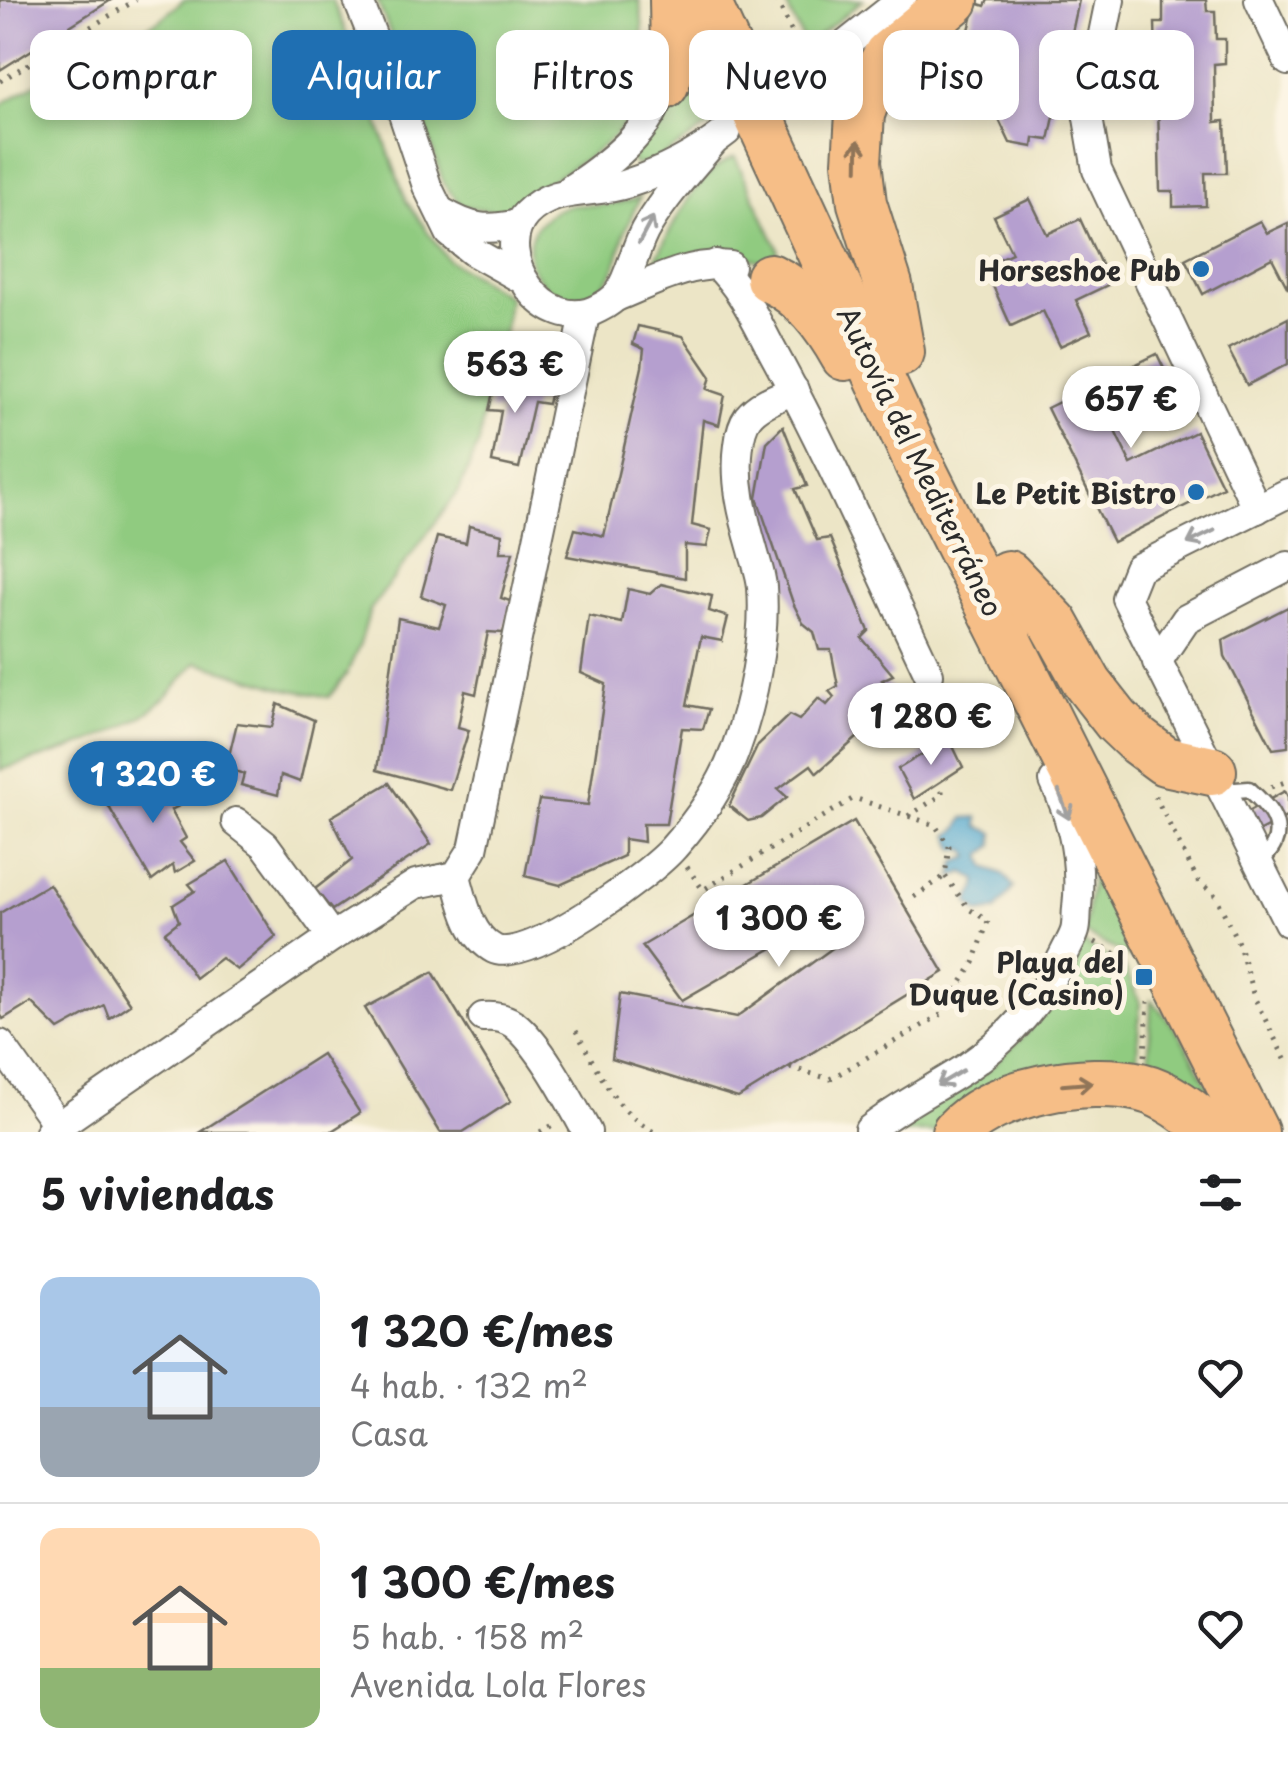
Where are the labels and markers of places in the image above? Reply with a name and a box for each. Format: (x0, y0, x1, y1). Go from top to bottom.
place label: Horseshoe Pub (978, 248, 1181, 291)
marker: Horseshoe Pub (1190, 258, 1212, 280)
pin: 563 € (445, 331, 585, 416)
pin: 657 € (1061, 366, 1201, 451)
place label: Le Petit Bistro (975, 471, 1176, 514)
marker: Le Petit Bistro (1185, 481, 1207, 503)
pin: 1 280 € (839, 683, 1023, 768)
pin: 1 320 € (61, 741, 245, 826)
pin: 1 300 € (687, 885, 871, 970)
place label: Playa del Duque (Casino) (908, 940, 1124, 1015)
marker: Playa del Duque (Casino) (1133, 966, 1155, 988)

